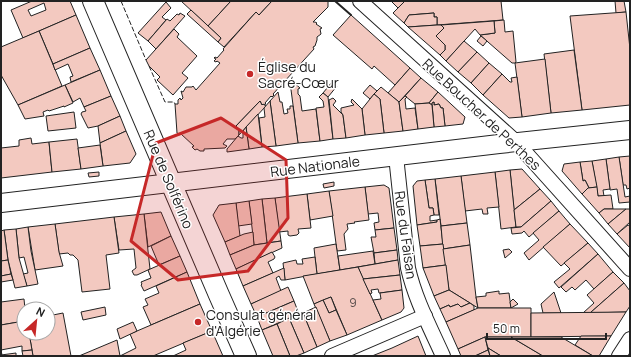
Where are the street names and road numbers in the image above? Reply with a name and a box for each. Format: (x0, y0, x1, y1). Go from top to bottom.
street label: Rue Boucher de Perthes (419, 54, 545, 174)
street label: Rue de Solférino (140, 127, 198, 231)
street label: Rue Nationale (269, 151, 361, 181)
street label: Rue du Faisan (390, 190, 422, 280)

